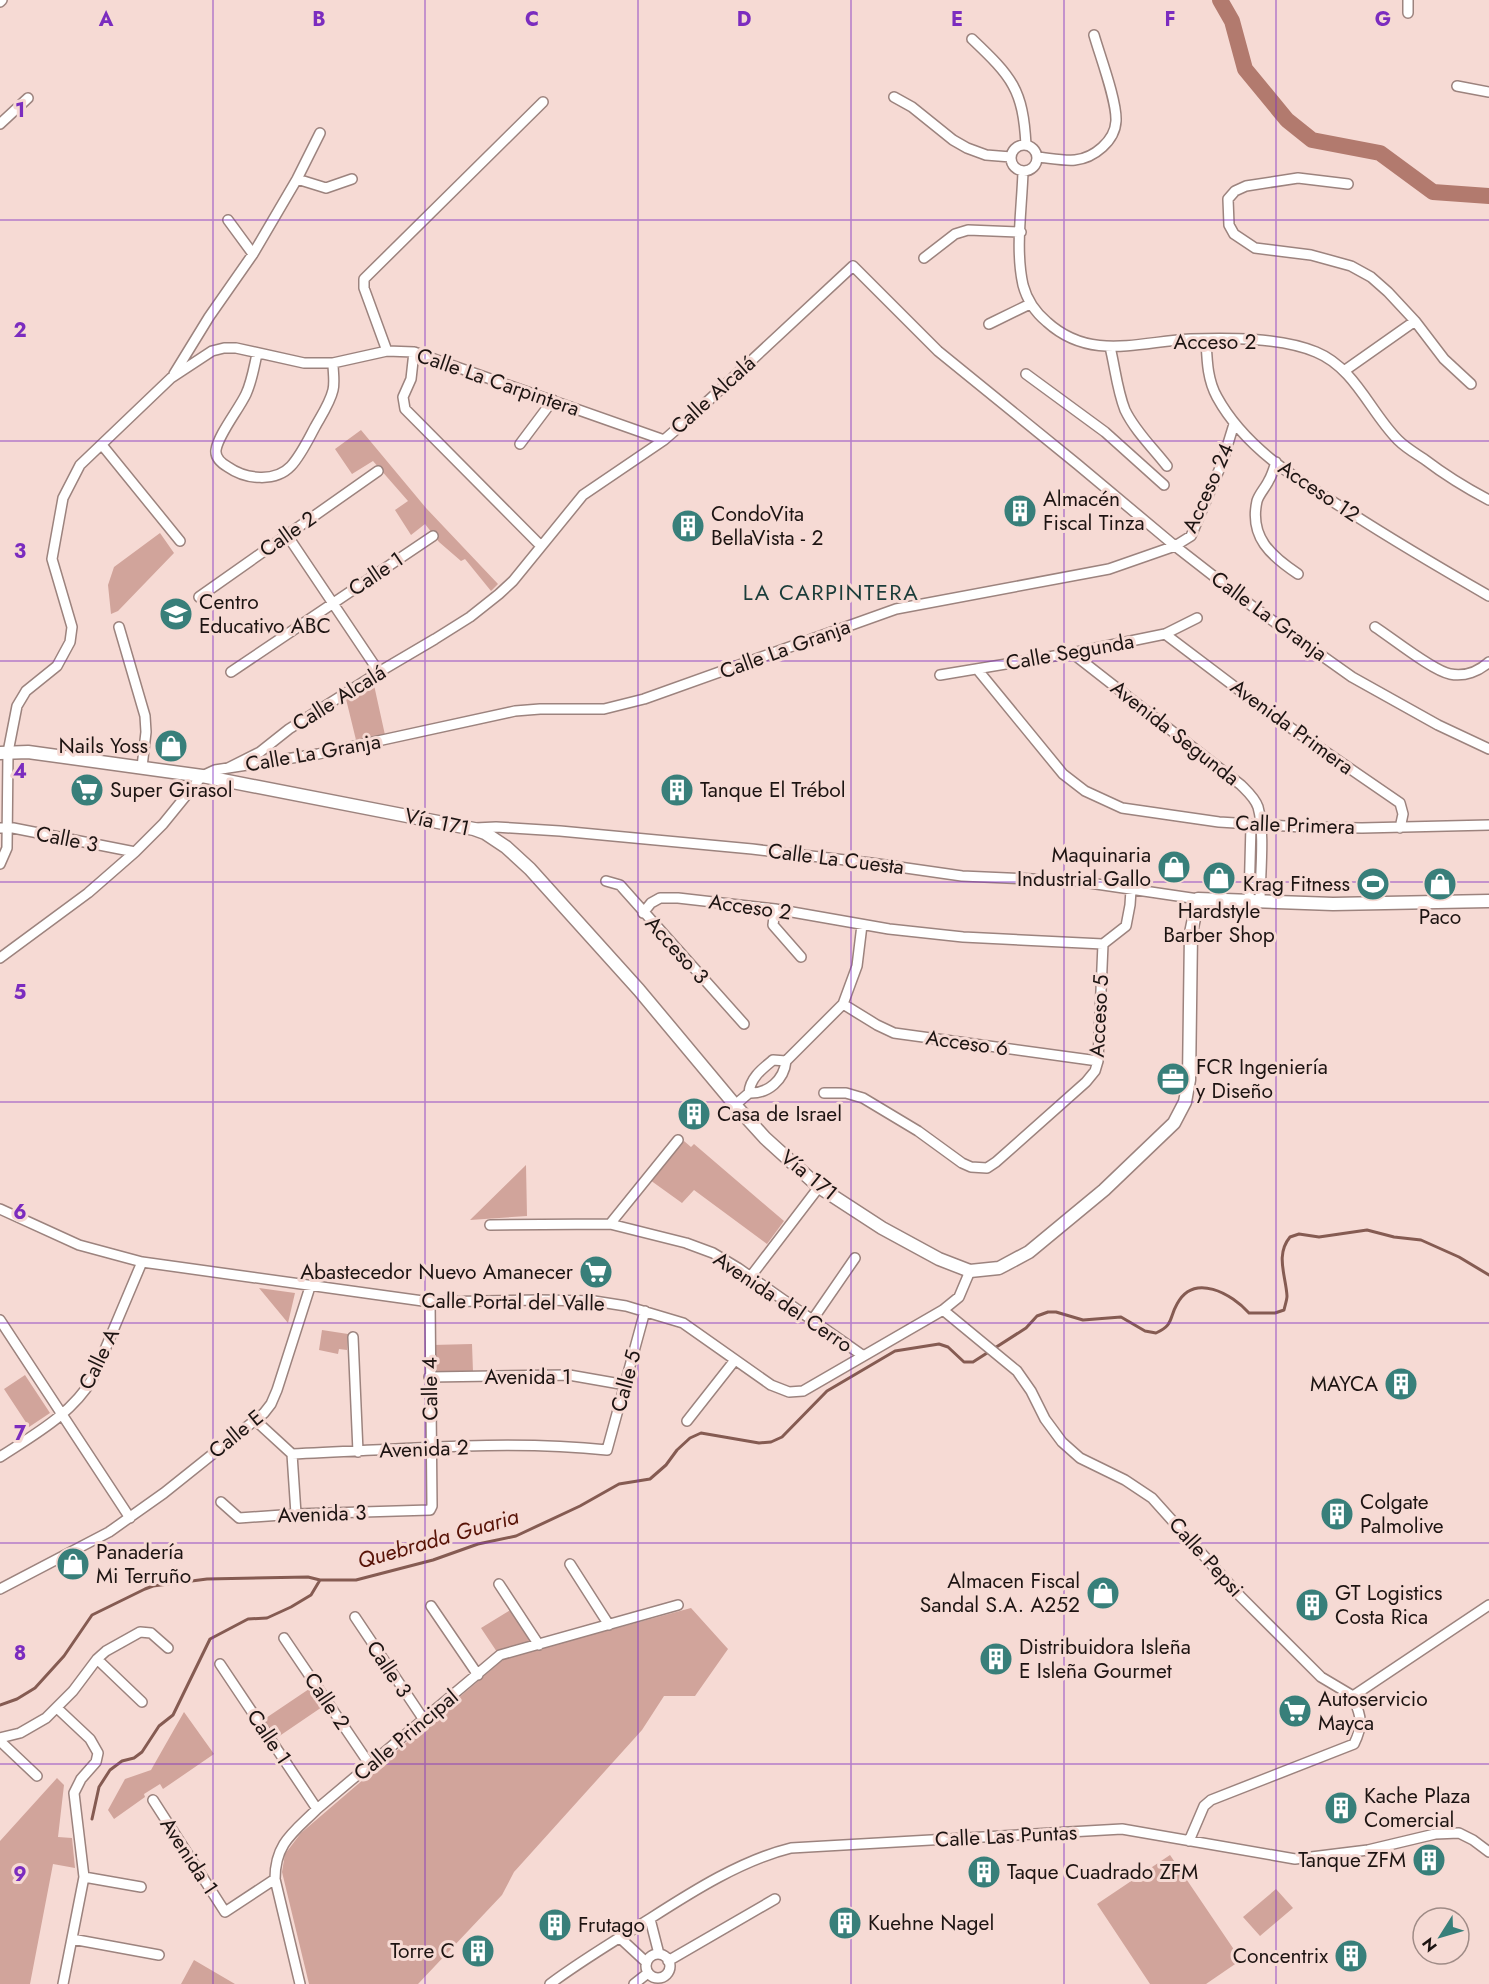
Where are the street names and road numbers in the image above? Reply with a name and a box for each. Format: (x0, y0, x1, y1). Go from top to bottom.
street label: Acceso 2 (1174, 327, 1256, 357)
street label: Calle La Carpintera (413, 340, 583, 424)
street label: Calle Alcalá (664, 349, 762, 441)
street label: Acceso 24 (1175, 438, 1241, 538)
street label: Acceso 12 (1272, 453, 1366, 529)
street label: Calle 2 (254, 504, 322, 564)
street label: Calle 1 (342, 545, 410, 603)
street label: Calle La Granja (1205, 564, 1333, 668)
street label: Calle La Granja (715, 611, 855, 687)
street label: Calle Segunda (1004, 626, 1136, 678)
street label: Calle Alcalá (286, 657, 392, 739)
street label: Avenida Primera (1224, 672, 1360, 782)
street label: Avenida Segunda (1104, 673, 1246, 793)
street label: Calle La Granja (243, 726, 383, 780)
street label: Vía 171 (402, 801, 472, 843)
street label: Calle Primera (1235, 808, 1355, 842)
street label: Calle 3 (33, 818, 101, 860)
street label: Calle La Cuesta (766, 836, 906, 882)
street label: Acceso 2 (707, 886, 793, 928)
street label: Acceso 3 (638, 909, 716, 991)
street label: Acceso 5 (1082, 974, 1116, 1058)
street label: Acceso 6 (924, 1022, 1010, 1064)
street label: Vía 171 (774, 1143, 844, 1207)
street label: Avenida del Cerro (707, 1244, 859, 1360)
street label: Calle Portal del Valle (421, 1285, 605, 1319)
street label: Calle A (71, 1323, 127, 1395)
street label: Calle 5 (603, 1347, 649, 1415)
street label: Calle 4 (414, 1357, 446, 1421)
street label: Avenida 1 (485, 1362, 571, 1392)
street label: Calle E (202, 1403, 270, 1465)
street label: Avenida 2 (379, 1432, 469, 1466)
street label: Avenida 3 (277, 1497, 367, 1531)
street label: Calle Pepsi (1162, 1510, 1250, 1604)
street label: Calle 3 (359, 1635, 419, 1703)
street label: Calle 2 (297, 1666, 357, 1736)
street label: Calle Principal (347, 1682, 465, 1788)
street label: Calle 1 (240, 1703, 298, 1771)
street label: Avenida 1 (153, 1811, 225, 1901)
street label: Calle Las Puntas (934, 1817, 1078, 1855)

